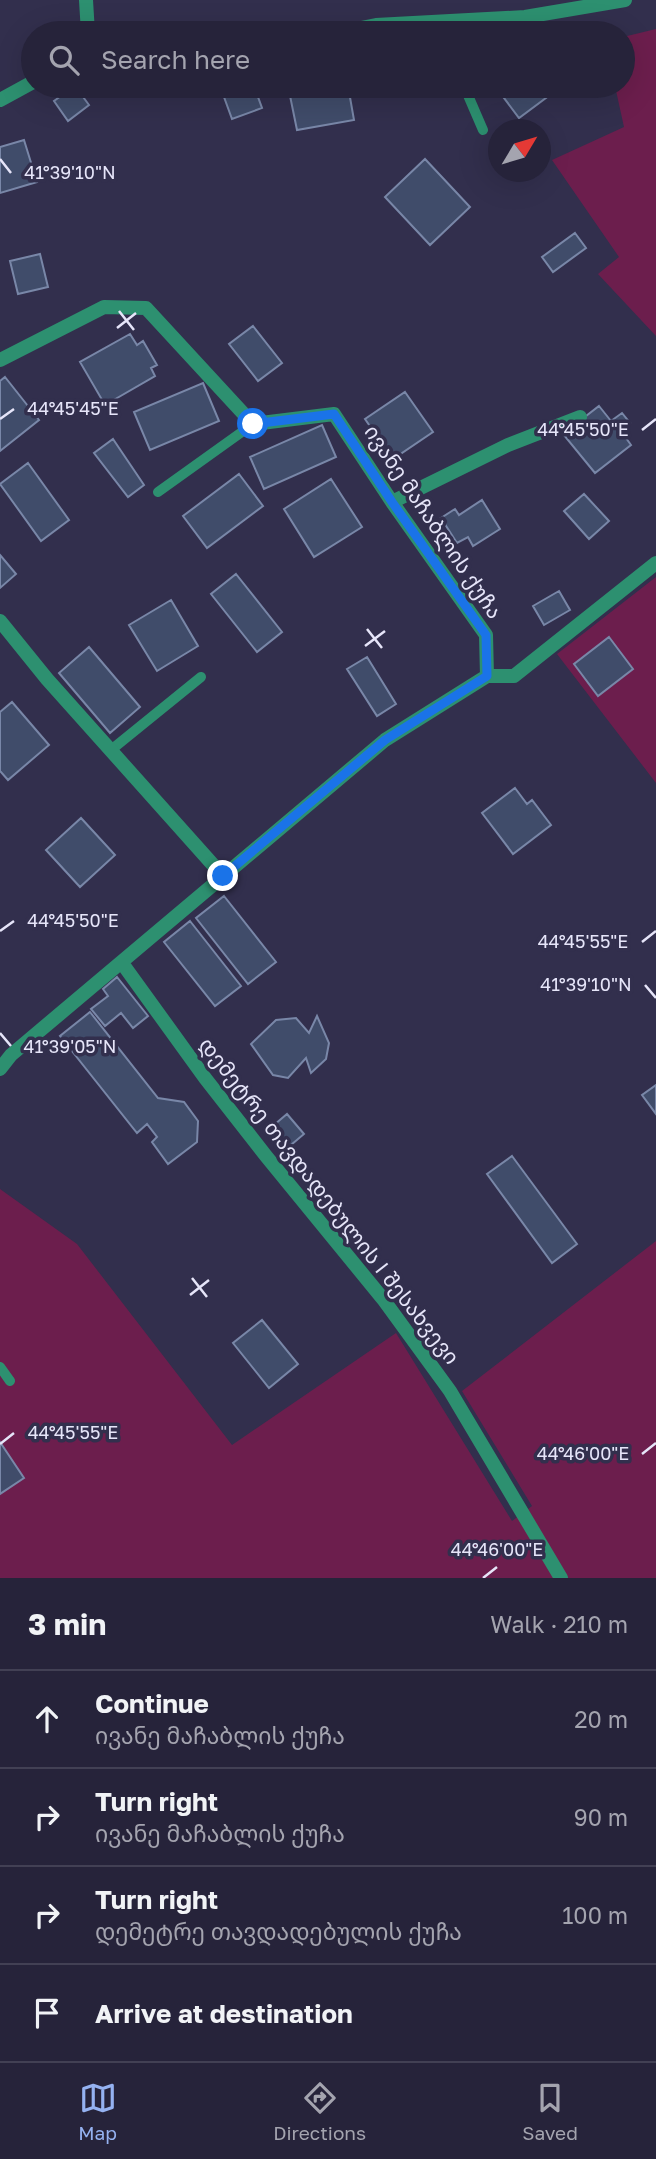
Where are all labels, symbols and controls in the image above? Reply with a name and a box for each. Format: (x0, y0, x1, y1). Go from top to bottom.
search box (21, 21, 635, 98)
icon: search (45, 41, 83, 79)
text: Search here (101, 44, 250, 75)
north arrow (488, 119, 551, 182)
text: 41°39'10"N (24, 161, 116, 183)
text: 44°45'45"E (27, 397, 119, 419)
route start (237, 408, 268, 439)
text: 44°45'50"E (537, 418, 629, 440)
street label: ივანე მაჩაბლის ქუჩა (358, 420, 508, 624)
route end (207, 860, 238, 891)
text: 44°45'50"E (27, 909, 119, 931)
text: 44°45'55"E (538, 930, 628, 952)
text: 41°39'10"N (540, 973, 632, 995)
street label: დემეტრე თავდადებულის I შესახვევი (193, 1032, 465, 1370)
text: 41°39'05"N (24, 1035, 116, 1057)
text: 44°45'55"E (28, 1421, 118, 1443)
text: 44°46'00"E (537, 1442, 629, 1464)
text: 44°46'00"E (451, 1538, 543, 1560)
text: 3 min (28, 1606, 106, 1642)
text: Walk · 210 m (490, 1610, 628, 1638)
text: Continue (95, 1688, 209, 1719)
icon: ahead (28, 1700, 66, 1738)
text: 20 m (574, 1705, 628, 1733)
text: ივანე მაჩაბლის ქუჩა (95, 1721, 345, 1749)
text: Turn right (95, 1786, 218, 1817)
icon: right (28, 1798, 66, 1836)
text: 90 m (574, 1803, 628, 1831)
text: ივანე მაჩაბლის ქუჩა (95, 1819, 345, 1847)
text: Turn right (95, 1884, 218, 1915)
icon: right (28, 1896, 66, 1934)
text: 100 m (562, 1901, 628, 1929)
text: დემეტრე თავდადებულის ქუჩა (95, 1917, 462, 1945)
icon: arrive (28, 1994, 66, 2032)
text: Arrive at destination (95, 1998, 353, 2029)
tab: Map (78, 2079, 117, 2144)
tab: Directions (273, 2079, 366, 2144)
tab: Saved (522, 2079, 578, 2144)

